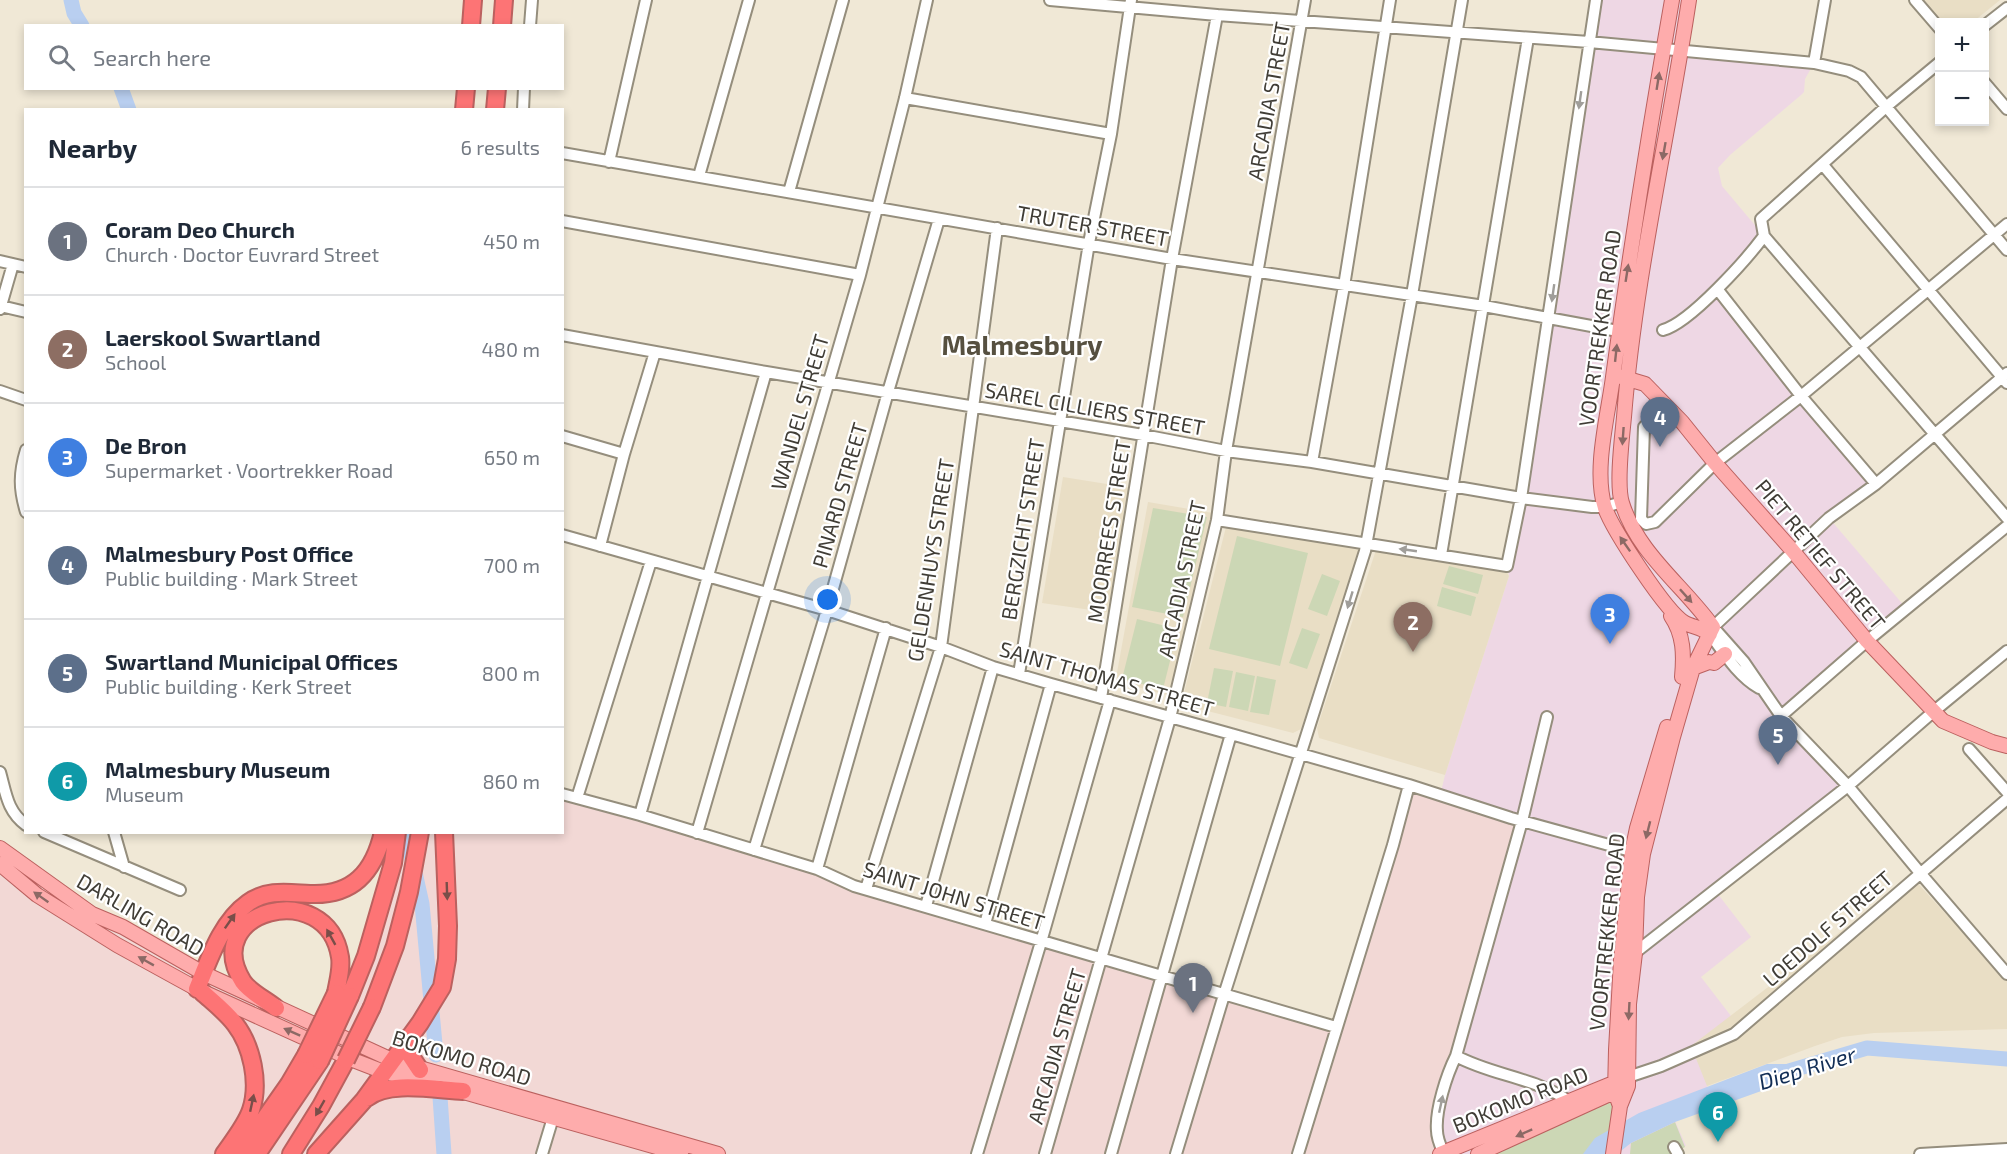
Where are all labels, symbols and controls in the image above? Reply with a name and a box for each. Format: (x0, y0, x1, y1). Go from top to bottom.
map controls (1935, 18, 1989, 126)
button: + (1935, 18, 1989, 72)
street label: ARCADIA STREET (1242, 20, 1294, 182)
search box (24, 24, 564, 90)
icon: search (45, 41, 78, 74)
text: Search here (93, 44, 211, 70)
one-way arrow (1654, 71, 1663, 90)
button: − (1935, 72, 1989, 126)
one-way arrow (1576, 91, 1585, 110)
text: Nearby (48, 132, 137, 163)
text: 6 results (460, 135, 540, 159)
one-way arrow (1659, 141, 1668, 160)
street label: TRUTER STREET (1015, 199, 1171, 251)
text: Coram Deo Church (105, 216, 295, 242)
street label: VOORTREKKER ROAD (1573, 228, 1625, 428)
text: 1 (63, 229, 72, 253)
text: 450 m (483, 229, 540, 253)
text: Church · Doctor Euvrard Street (105, 242, 379, 266)
one-way arrow (1623, 264, 1632, 283)
one-way arrow (1548, 284, 1557, 303)
text: Laerskool Swartland (105, 324, 321, 350)
district label: Malmesbury (941, 328, 1103, 361)
street label: WANDEL STREET (765, 331, 833, 493)
text: 2 (62, 337, 73, 361)
text: 480 m (482, 337, 540, 361)
one-way arrow (1611, 344, 1621, 363)
text: School (105, 350, 166, 374)
street label: SAREL CILLIERS STREET (983, 376, 1207, 440)
pin: 4 (1640, 398, 1680, 447)
street label: PINARD STREET (806, 419, 872, 571)
one-way arrow (1618, 426, 1627, 445)
text: De Bron (105, 432, 187, 458)
street label: BERGZICHT STREET (995, 436, 1049, 622)
street label: MOORREES STREET (1081, 438, 1135, 624)
text: 3 (62, 445, 73, 469)
text: 650 m (484, 445, 540, 469)
street label: GELDENHUYS STREET (902, 457, 958, 663)
text: Supermarket · Voortrekker Road (105, 458, 393, 482)
street label: PIET RETIEF STREET (1751, 474, 1891, 634)
street label: ARCADIA STREET (1152, 498, 1210, 660)
one-way arrow (1619, 536, 1631, 552)
text: Malmesbury Post Office (105, 540, 353, 566)
one-way arrow (1399, 545, 1418, 554)
text: 4 (61, 553, 74, 577)
text: 700 m (484, 553, 540, 577)
text: Public building · Mark Street (105, 566, 358, 590)
your location (813, 585, 842, 614)
one-way arrow (1679, 588, 1693, 603)
one-way arrow (1344, 591, 1354, 609)
pin: 3 (1590, 594, 1630, 644)
pin: 2 (1394, 602, 1432, 652)
street label: SAINT THOMAS STREET (997, 635, 1217, 721)
text: Swartland Municipal Offices (105, 648, 398, 674)
text: 5 (62, 661, 73, 685)
text: 800 m (482, 661, 540, 685)
text: Public building · Kerk Street (105, 674, 352, 698)
pin: 5 (1758, 716, 1798, 765)
text: Malmesbury Museum (105, 756, 330, 782)
text: 6 (62, 769, 73, 793)
text: 860 m (482, 769, 540, 793)
text: Museum (105, 782, 184, 806)
one-way arrow (1643, 820, 1653, 839)
street label: VOORTREKKER ROAD (1583, 832, 1629, 1032)
street label: SAINT JOHN STREET (860, 855, 1048, 935)
street label: LOEDOLF STREET (1757, 865, 1897, 991)
street label: DARLING ROAD (73, 867, 209, 961)
one-way arrow (442, 881, 451, 900)
one-way arrow (33, 891, 49, 903)
one-way arrow (224, 914, 236, 930)
one-way arrow (326, 928, 336, 945)
one-way arrow (137, 956, 154, 966)
pin: 1 (1174, 964, 1212, 1013)
street label: ARCADIA STREET (1022, 965, 1090, 1127)
one-way arrow (1625, 1002, 1634, 1021)
street label: BOKOMO ROAD (389, 1024, 535, 1090)
one-way arrow (283, 1028, 300, 1037)
water label: Diep River (1755, 1039, 1860, 1094)
street label: BOKOMO ROAD (1449, 1060, 1591, 1138)
pin: 6 (1698, 1092, 1738, 1142)
one-way arrow (247, 1094, 257, 1112)
one-way arrow (1437, 1094, 1446, 1113)
one-way arrow (315, 1100, 325, 1117)
one-way arrow (1515, 1129, 1532, 1138)

